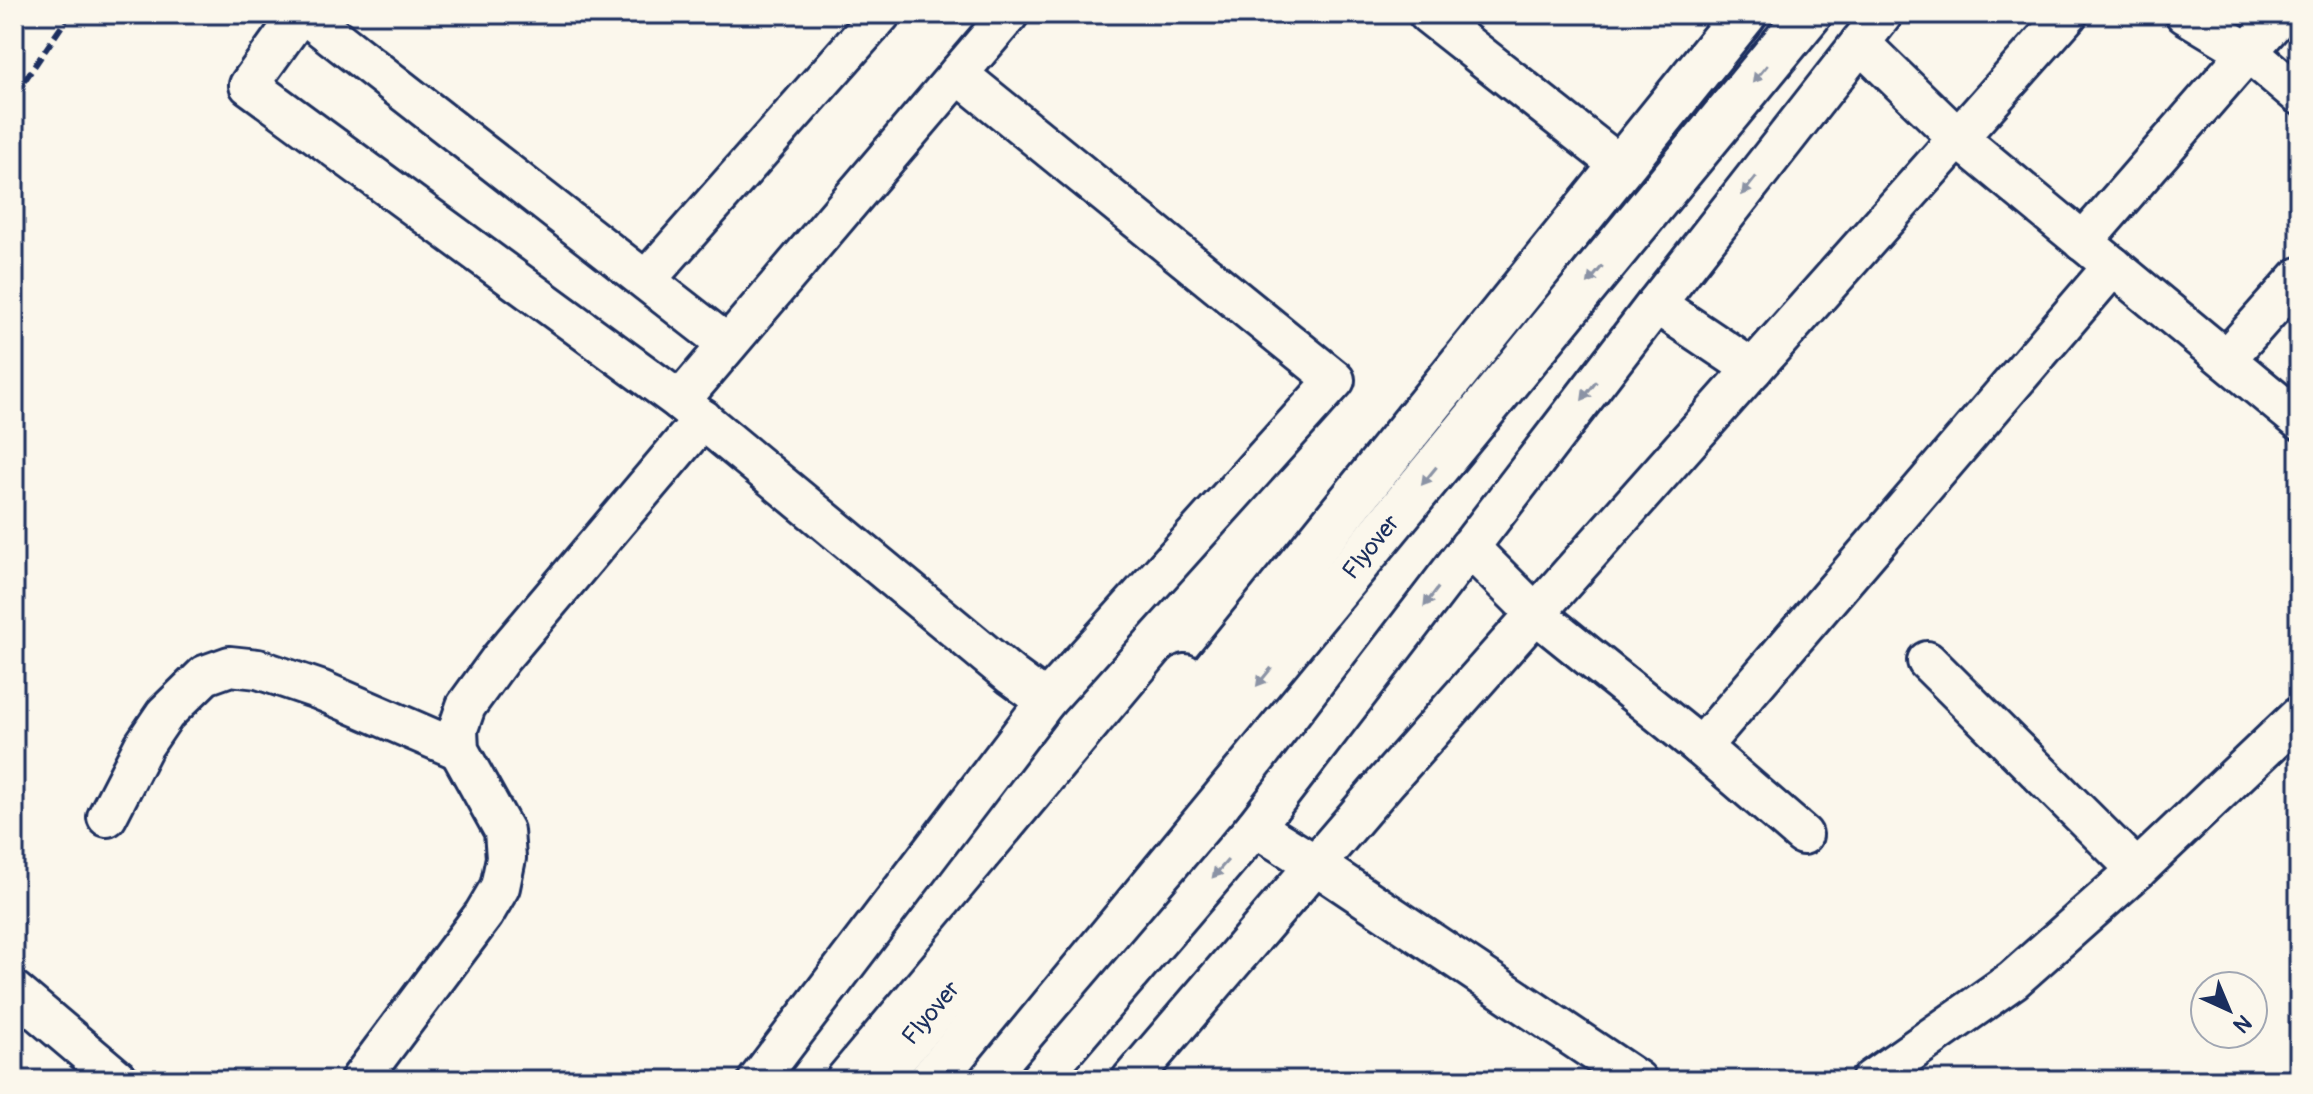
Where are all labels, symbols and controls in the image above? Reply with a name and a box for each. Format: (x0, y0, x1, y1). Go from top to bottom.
one-way arrow (1752, 64, 1768, 84)
one-way arrow (1741, 176, 1757, 196)
one-way arrow (1587, 265, 1603, 285)
one-way arrow (1582, 381, 1598, 401)
one-way arrow (1422, 466, 1438, 486)
street label: Flyover (1336, 509, 1406, 585)
one-way arrow (1423, 587, 1439, 607)
one-way arrow (1257, 667, 1273, 687)
one-way arrow (1212, 858, 1229, 878)
north arrow (2189, 970, 2269, 1050)
street label: Flyover (896, 975, 966, 1051)
text: N (2227, 1008, 2257, 1039)

